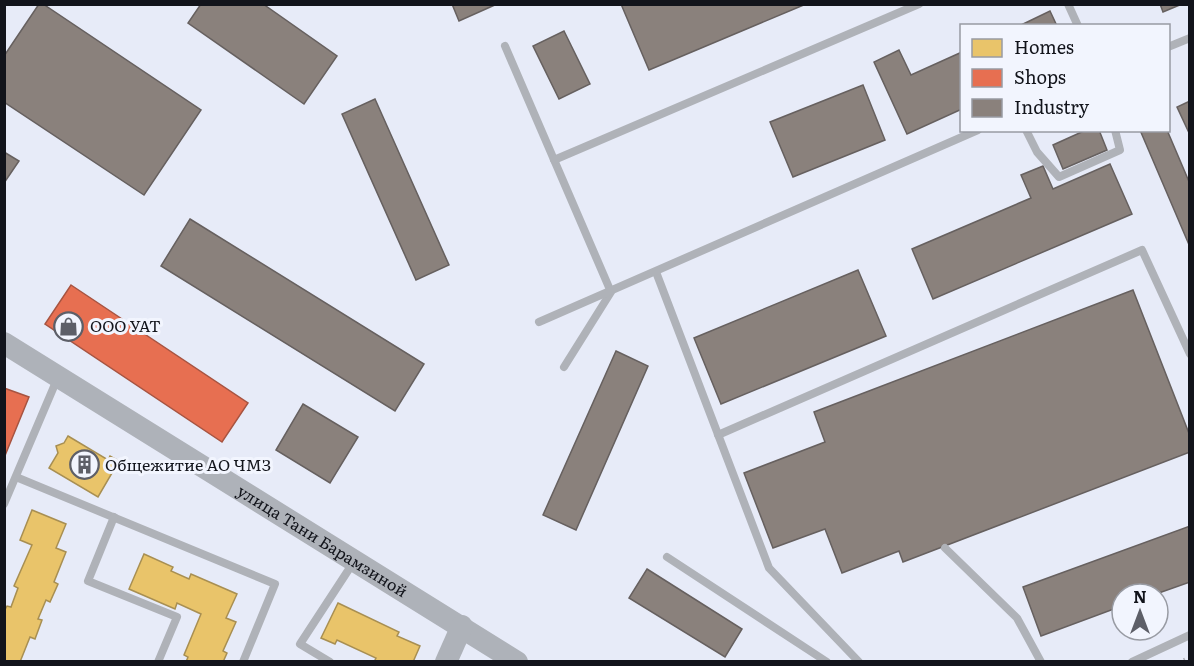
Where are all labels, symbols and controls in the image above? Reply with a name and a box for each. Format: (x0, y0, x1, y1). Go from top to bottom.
legend (960, 24, 1170, 132)
text: Homes (1014, 33, 1074, 60)
text: Shops (1014, 63, 1066, 90)
text: Industry (1014, 93, 1090, 120)
shop icon: ООО УАТ (53, 310, 85, 342)
place label: ООО УАТ (90, 313, 161, 337)
building icon: Общежитие АО ЧМЗ (68, 449, 100, 481)
place label: Общежитие АО ЧМЗ (105, 452, 271, 476)
street label: улица Тани Барамзиной (233, 478, 413, 602)
north arrow (1110, 582, 1170, 642)
text: N (1133, 584, 1147, 608)

